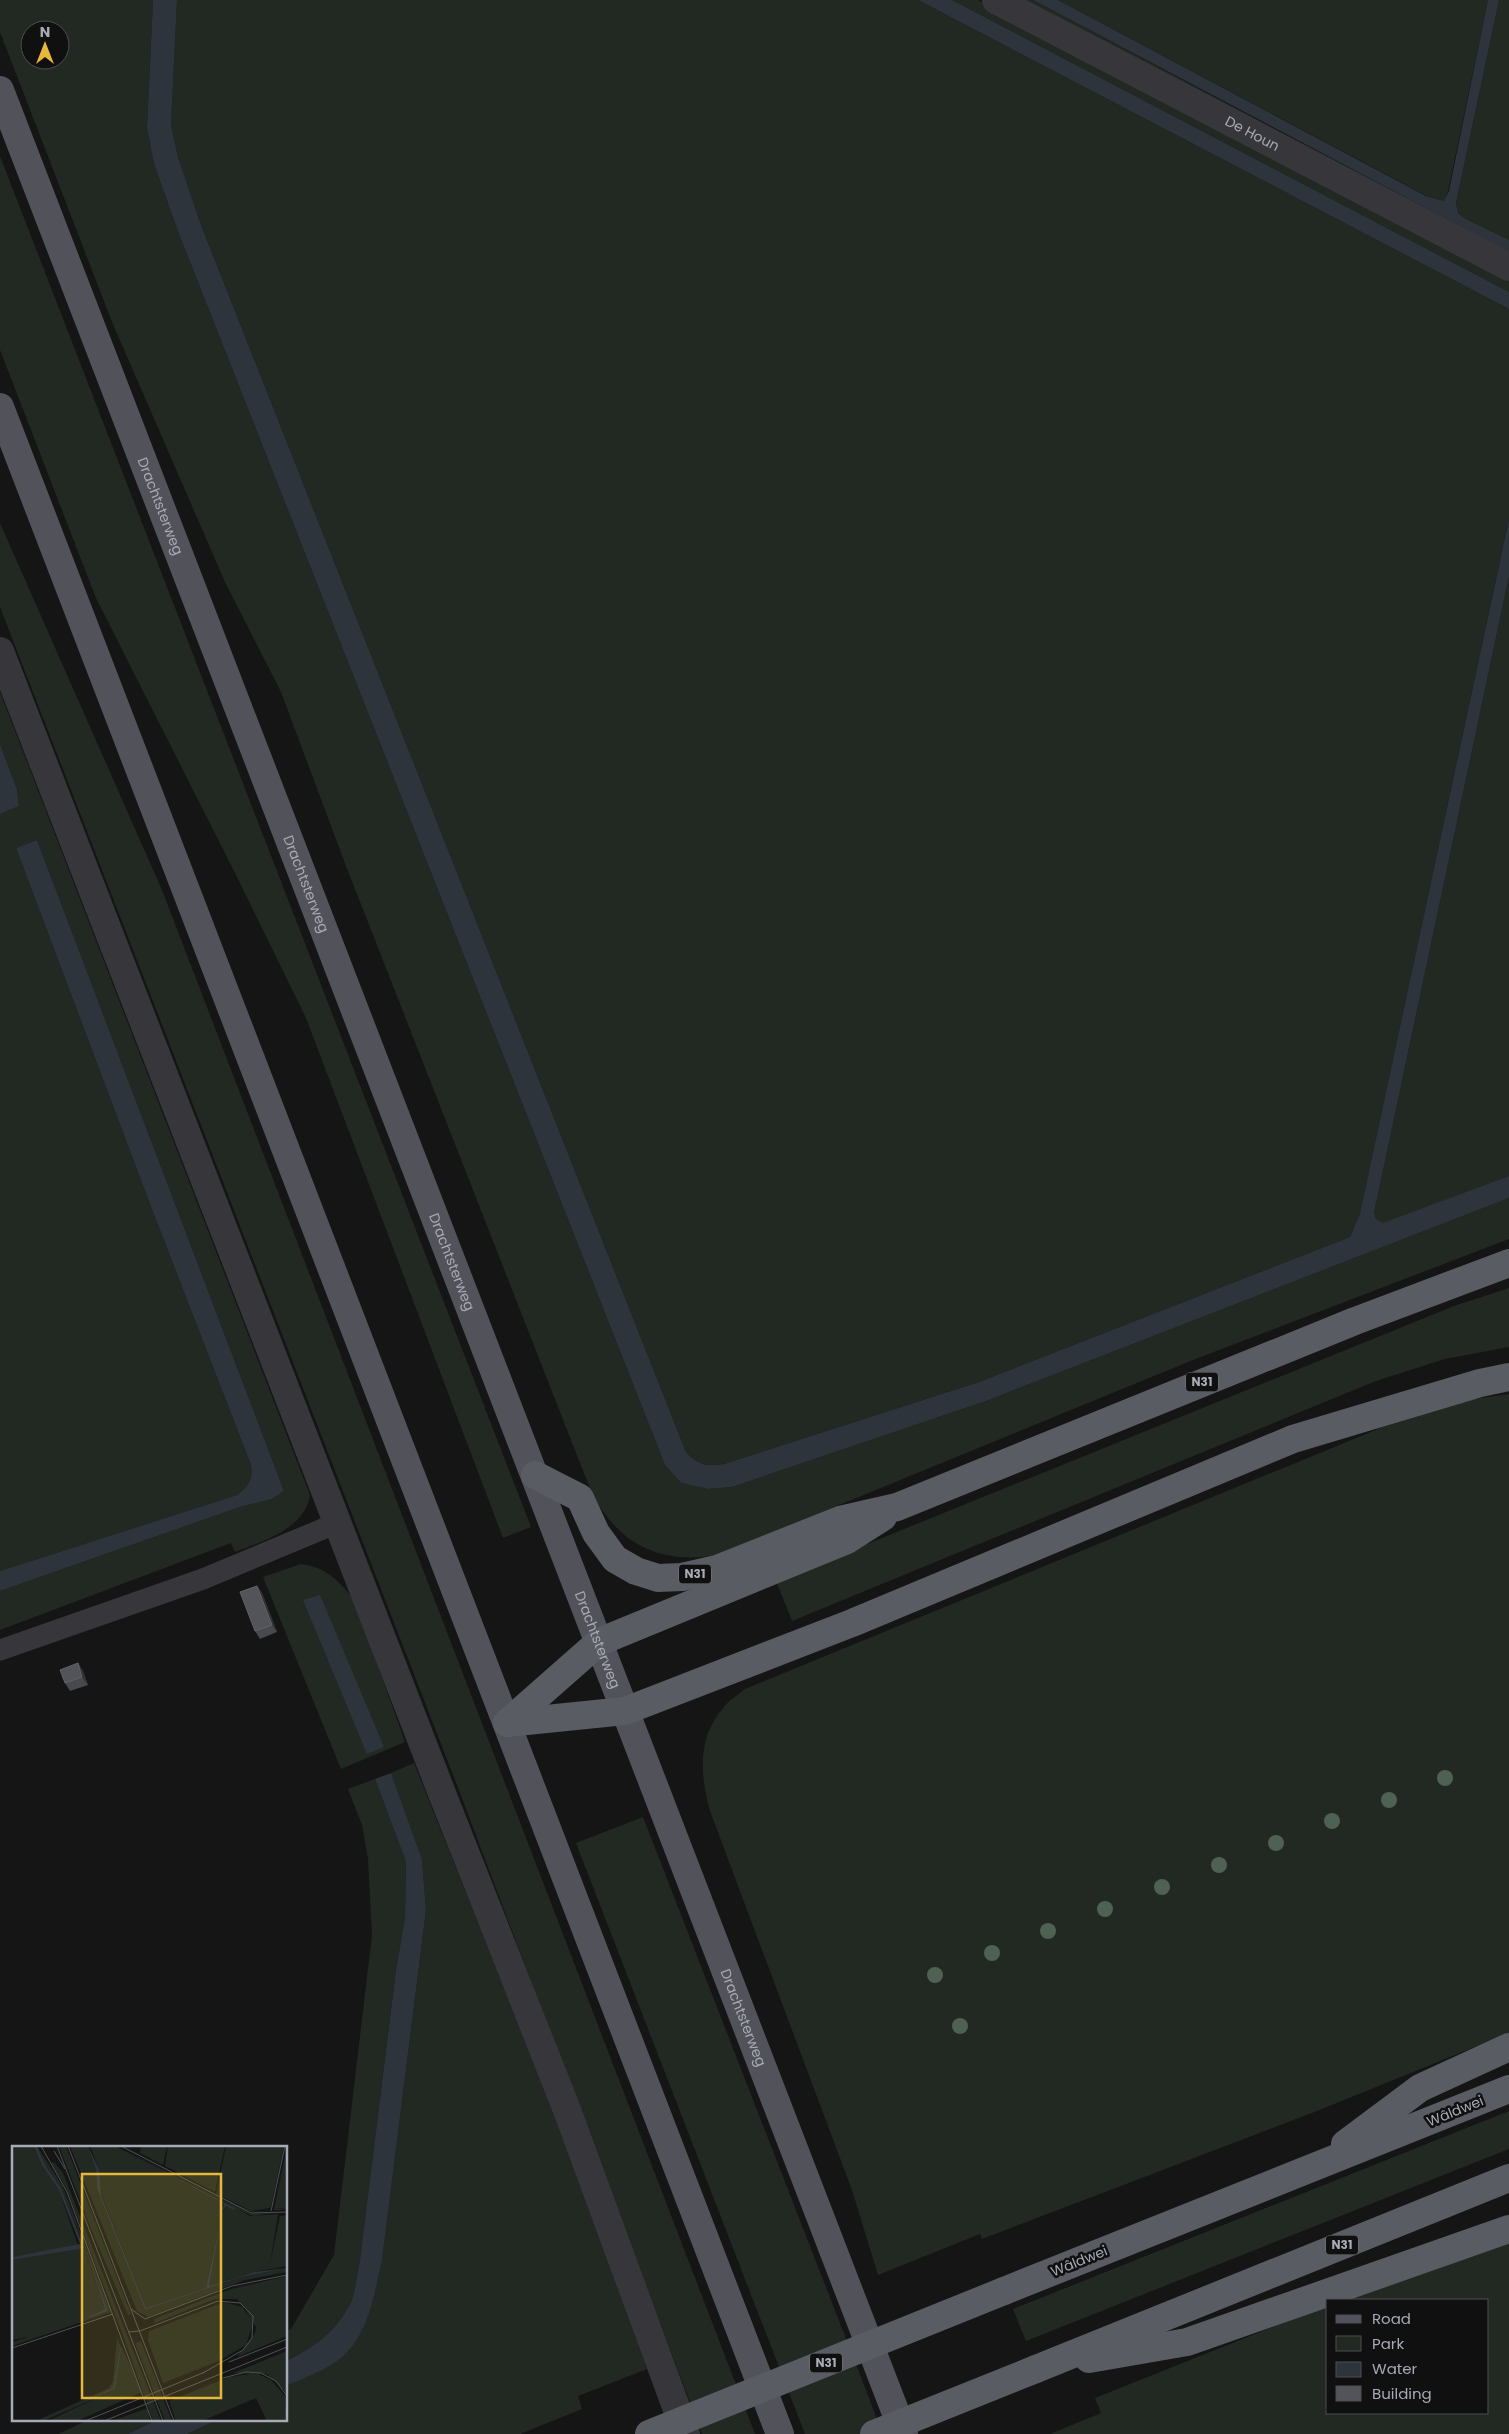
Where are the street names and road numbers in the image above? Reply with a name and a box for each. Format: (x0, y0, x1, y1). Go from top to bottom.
street label: De Houn (1222, 111, 1283, 156)
street label: Drachtsterweg (133, 454, 188, 558)
street label: Drachtsterweg (278, 832, 334, 936)
street label: Drachtsterweg (424, 1210, 480, 1314)
road number: N31 (1186, 1372, 1218, 1391)
road number: N31 (679, 1565, 711, 1584)
street label: Drachtsterweg (570, 1588, 626, 1691)
street label: Drachtsterweg (716, 1966, 771, 2069)
street label: Wâldwei (1424, 2091, 1486, 2131)
road number: N31 (1326, 2236, 1358, 2254)
street label: Wâldwei (1048, 2241, 1110, 2281)
road number: N31 (810, 2354, 842, 2372)

